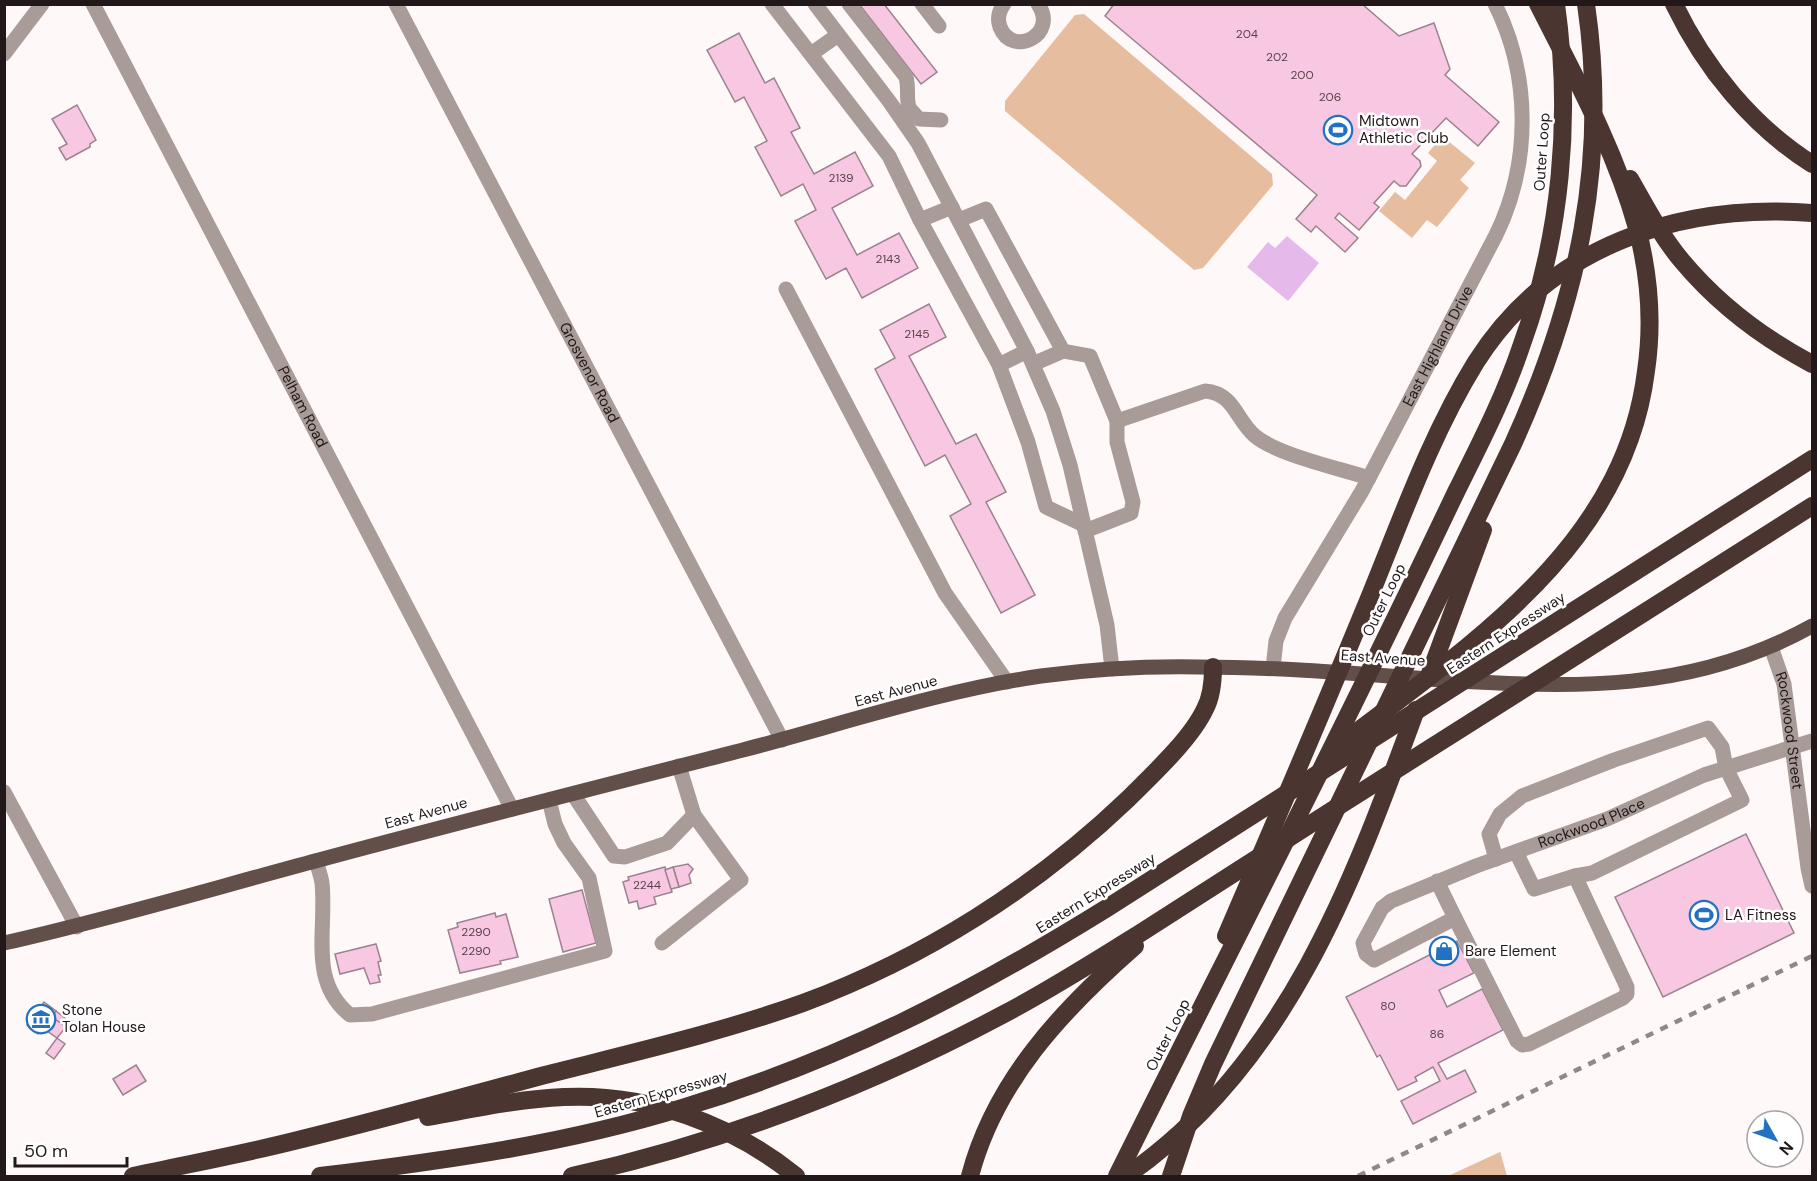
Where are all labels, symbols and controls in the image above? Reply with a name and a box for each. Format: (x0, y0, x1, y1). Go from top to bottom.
house number: 204 (1236, 26, 1258, 42)
house number: 202 (1266, 49, 1288, 65)
house number: 200 (1290, 67, 1314, 83)
house number: 206 (1319, 89, 1341, 105)
place label: Midtown Athletic Club (1359, 111, 1449, 148)
street label: Outer Loop (1529, 112, 1555, 192)
sports icon: Midtown Athletic Club (1322, 114, 1354, 146)
house number: 2139 (829, 170, 853, 186)
house number: 2143 (875, 251, 901, 267)
street label: East Highland Drive (1398, 282, 1478, 410)
street label: Grosvenor Road (555, 319, 624, 426)
house number: 2145 (904, 326, 930, 342)
street label: Pelham Road (273, 362, 332, 451)
street label: Outer Loop (1358, 560, 1410, 640)
street label: Eastern Expressway (1443, 587, 1570, 679)
street label: East Avenue (1340, 645, 1426, 671)
street label: Rockwood Street (1770, 669, 1808, 791)
street label: East Avenue (853, 670, 939, 712)
street label: East Avenue (383, 792, 469, 834)
street label: Rockwood Place (1535, 793, 1648, 853)
street label: Eastern Expressway (1032, 848, 1160, 938)
house number: 2244 (633, 877, 661, 893)
sports icon: LA Fitness (1688, 899, 1720, 931)
place label: LA Fitness (1725, 905, 1797, 925)
house number: 2290 (461, 924, 491, 940)
shop icon: Bare Element (1428, 935, 1460, 967)
place label: Bare Element (1465, 941, 1557, 961)
house number: 2290 (461, 943, 491, 959)
street label: Outer Loop (1141, 995, 1195, 1075)
house number: 80 (1380, 998, 1396, 1014)
place label: Stone Tolan House (62, 1000, 146, 1037)
museum icon: Stone Tolan House (25, 1003, 57, 1035)
house number: 86 (1430, 1026, 1444, 1042)
street label: Eastern Expressway (592, 1065, 730, 1123)
north arrow (1745, 1109, 1805, 1169)
scale bar (15, 1130, 128, 1168)
text: N (1774, 1137, 1798, 1160)
text: 50 m (24, 1139, 68, 1163)

